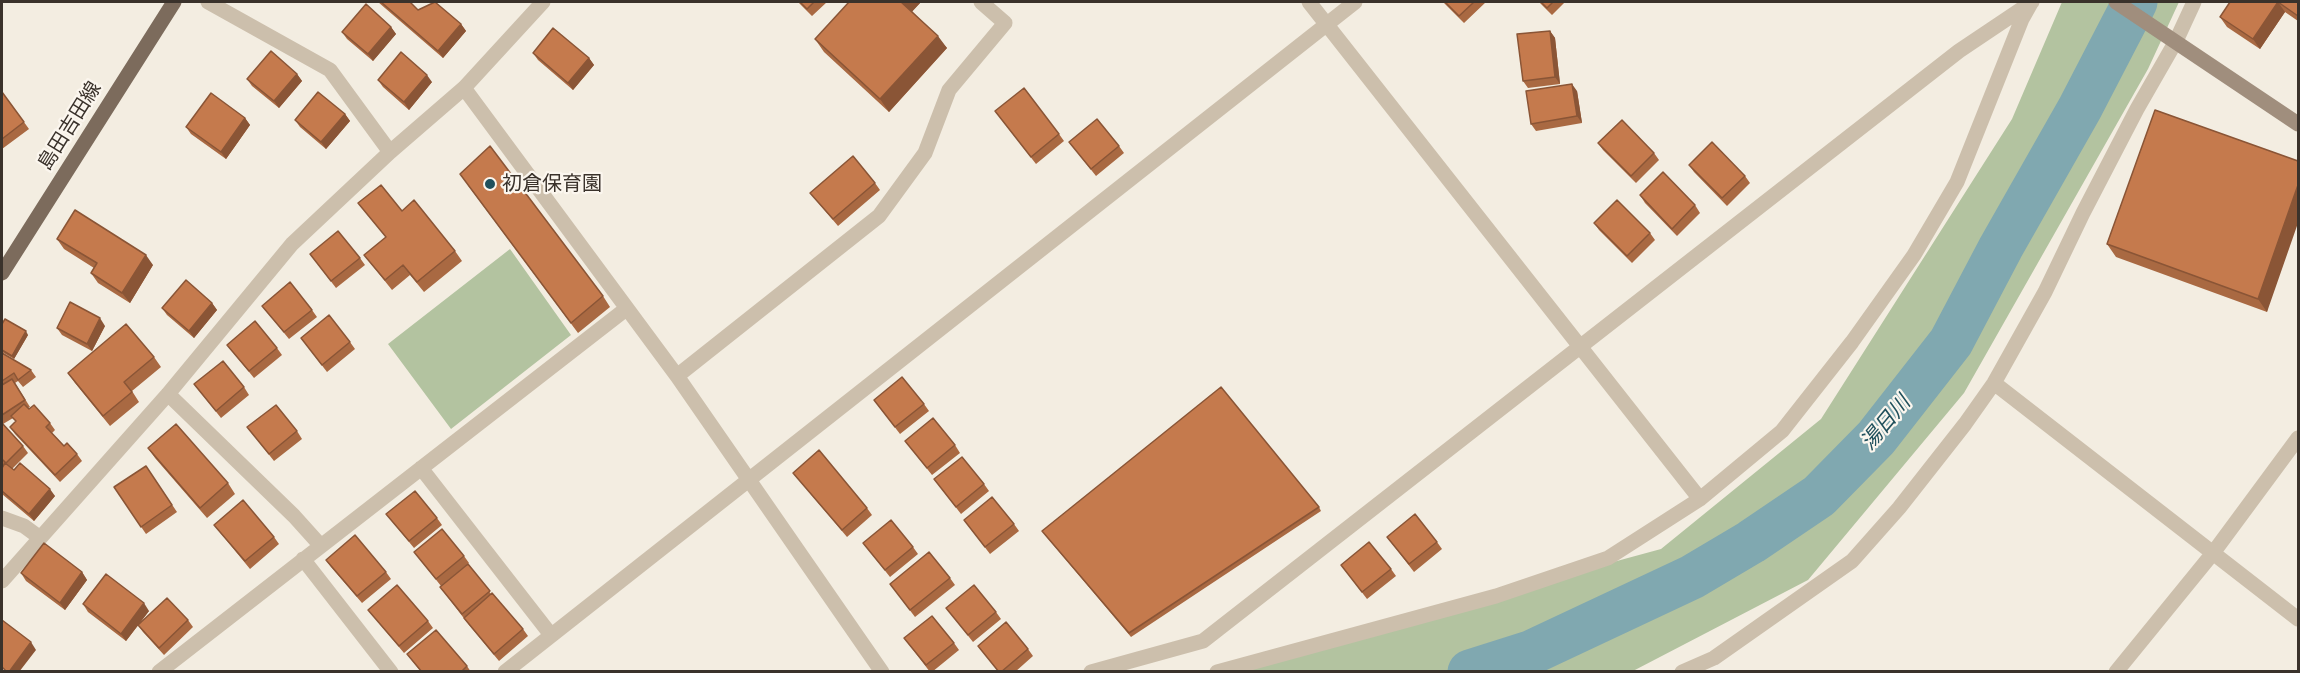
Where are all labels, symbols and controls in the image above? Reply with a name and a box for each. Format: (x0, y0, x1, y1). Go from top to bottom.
street label: 島田吉田線 (33, 77, 107, 175)
place label: 初倉保育園 (502, 172, 602, 196)
marker: 初倉保育園 (483, 177, 497, 191)
water label: 湯日川 (1856, 391, 1916, 455)

